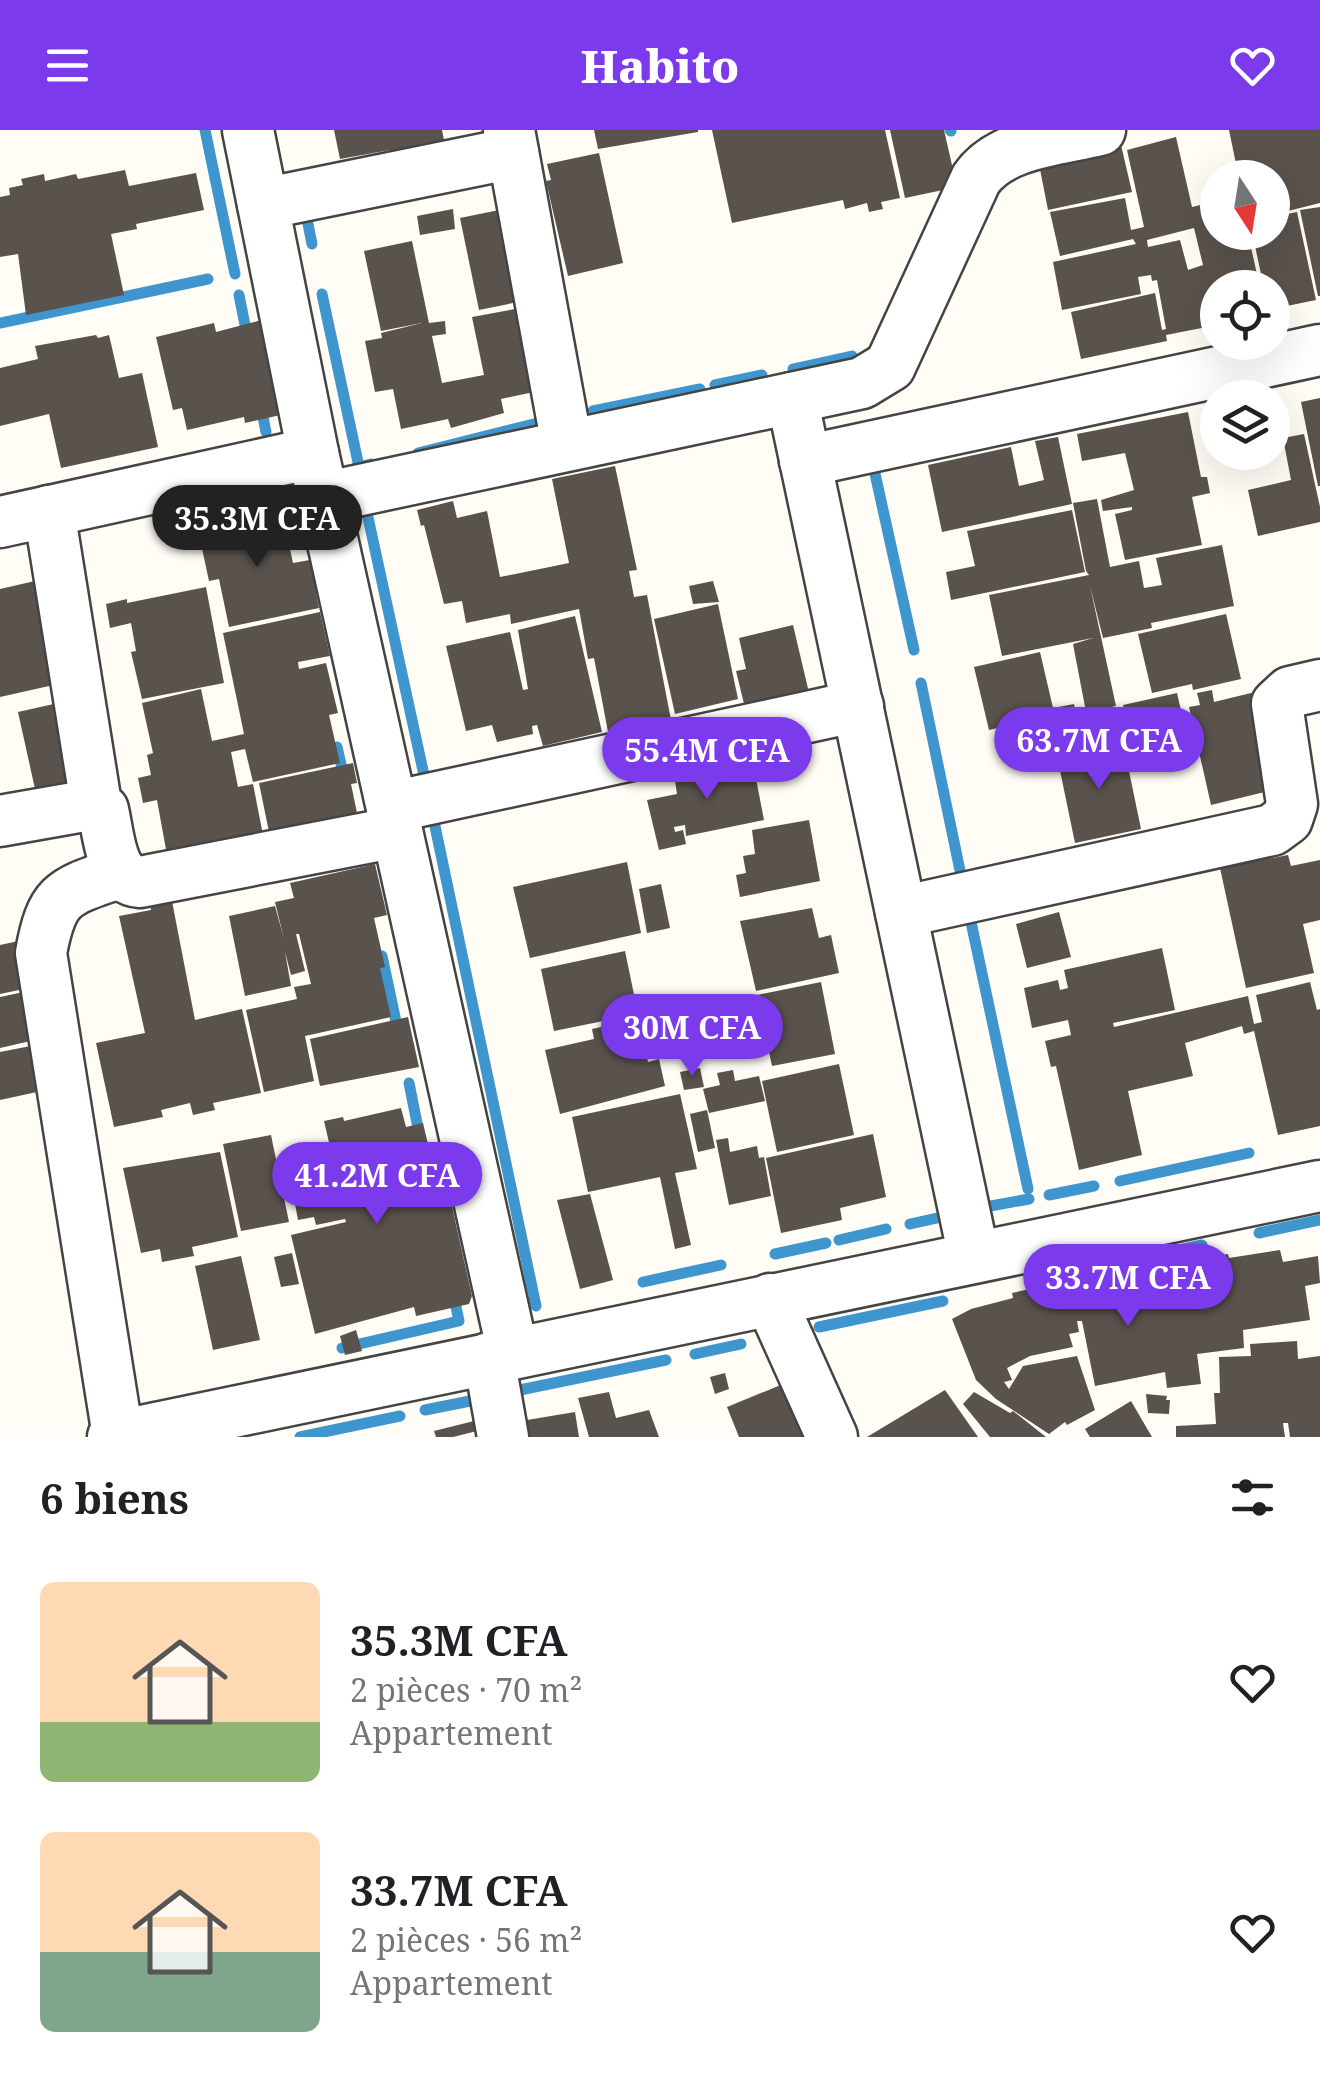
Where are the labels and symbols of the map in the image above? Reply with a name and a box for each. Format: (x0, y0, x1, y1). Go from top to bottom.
north arrow (1200, 160, 1290, 250)
pin: 35.3M CFA (143, 485, 371, 570)
pin: 63.7M CFA (985, 707, 1213, 792)
pin: 55.4M CFA (593, 717, 821, 802)
pin: 30M CFA (600, 994, 784, 1079)
pin: 41.2M CFA (263, 1142, 491, 1227)
pin: 33.7M CFA (1014, 1244, 1242, 1329)

